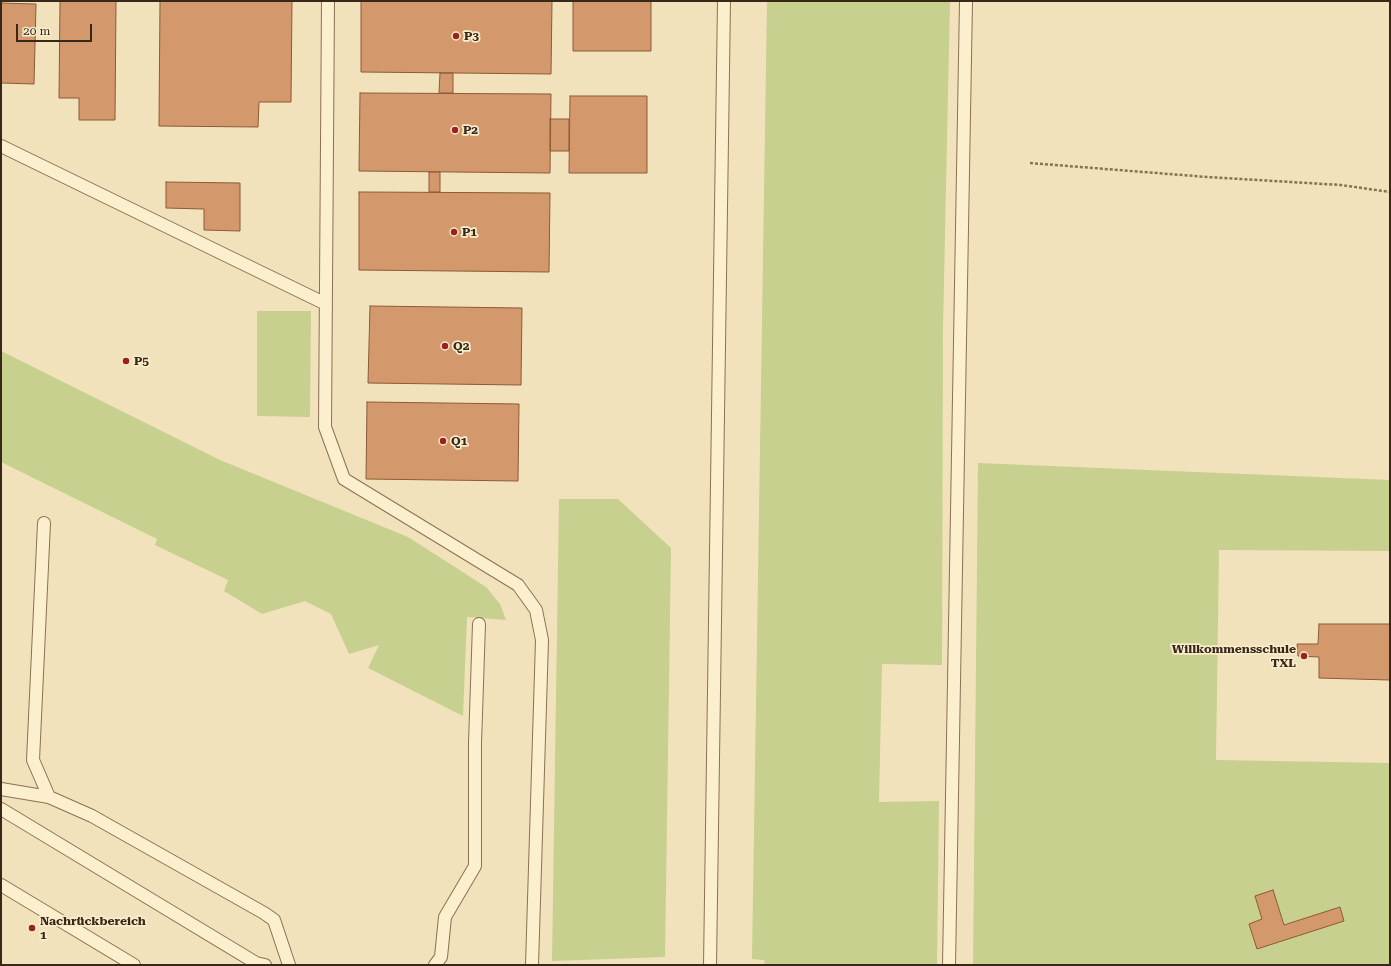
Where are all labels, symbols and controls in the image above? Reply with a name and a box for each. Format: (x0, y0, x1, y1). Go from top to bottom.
scale bar (18, 16, 94, 42)
text: 20 m (23, 24, 50, 38)
place label: P3 (464, 29, 479, 43)
marker: P3 (451, 31, 461, 41)
place label: P2 (463, 123, 478, 137)
marker: P2 (450, 125, 460, 135)
place label: P1 (462, 225, 477, 239)
marker: P1 (449, 227, 459, 237)
place label: Q2 (453, 339, 469, 353)
marker: Q2 (440, 341, 450, 351)
place label: P5 (134, 354, 149, 368)
marker: P5 (121, 356, 131, 366)
place label: Q1 (451, 434, 467, 448)
marker: Q1 (438, 436, 448, 446)
place label: Willkommensschule TXL (1172, 642, 1296, 670)
marker: Willkommensschule TXL (1299, 651, 1309, 661)
place label: Nachrückbereich 1 (40, 914, 146, 942)
marker: Nachrückbereich 1 (27, 923, 37, 933)

